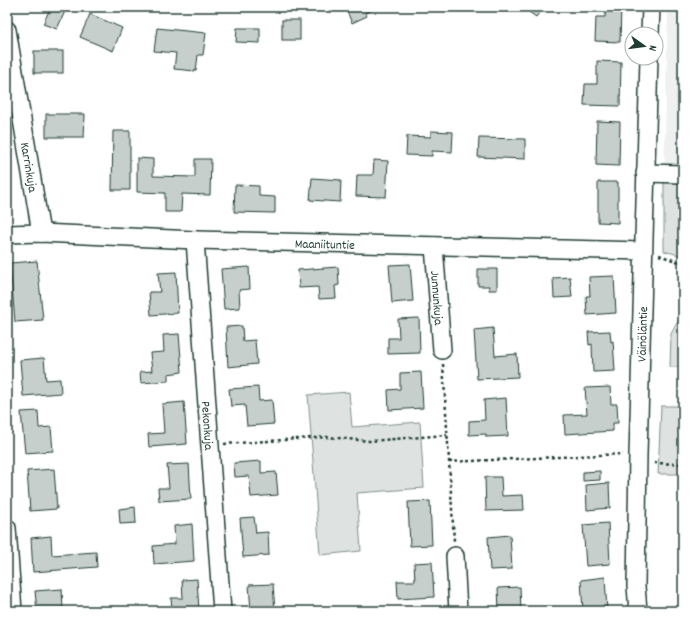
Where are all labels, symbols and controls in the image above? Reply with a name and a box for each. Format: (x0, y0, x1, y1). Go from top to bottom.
north arrow (624, 26, 664, 66)
text: N (643, 43, 660, 53)
street label: Karrinkuja (14, 141, 41, 195)
street label: Maaniituntie (294, 235, 355, 256)
street label: Junnunkuja (424, 270, 447, 327)
street label: Väinöläntie (634, 306, 654, 362)
street label: Pekonkuja (195, 400, 217, 452)

